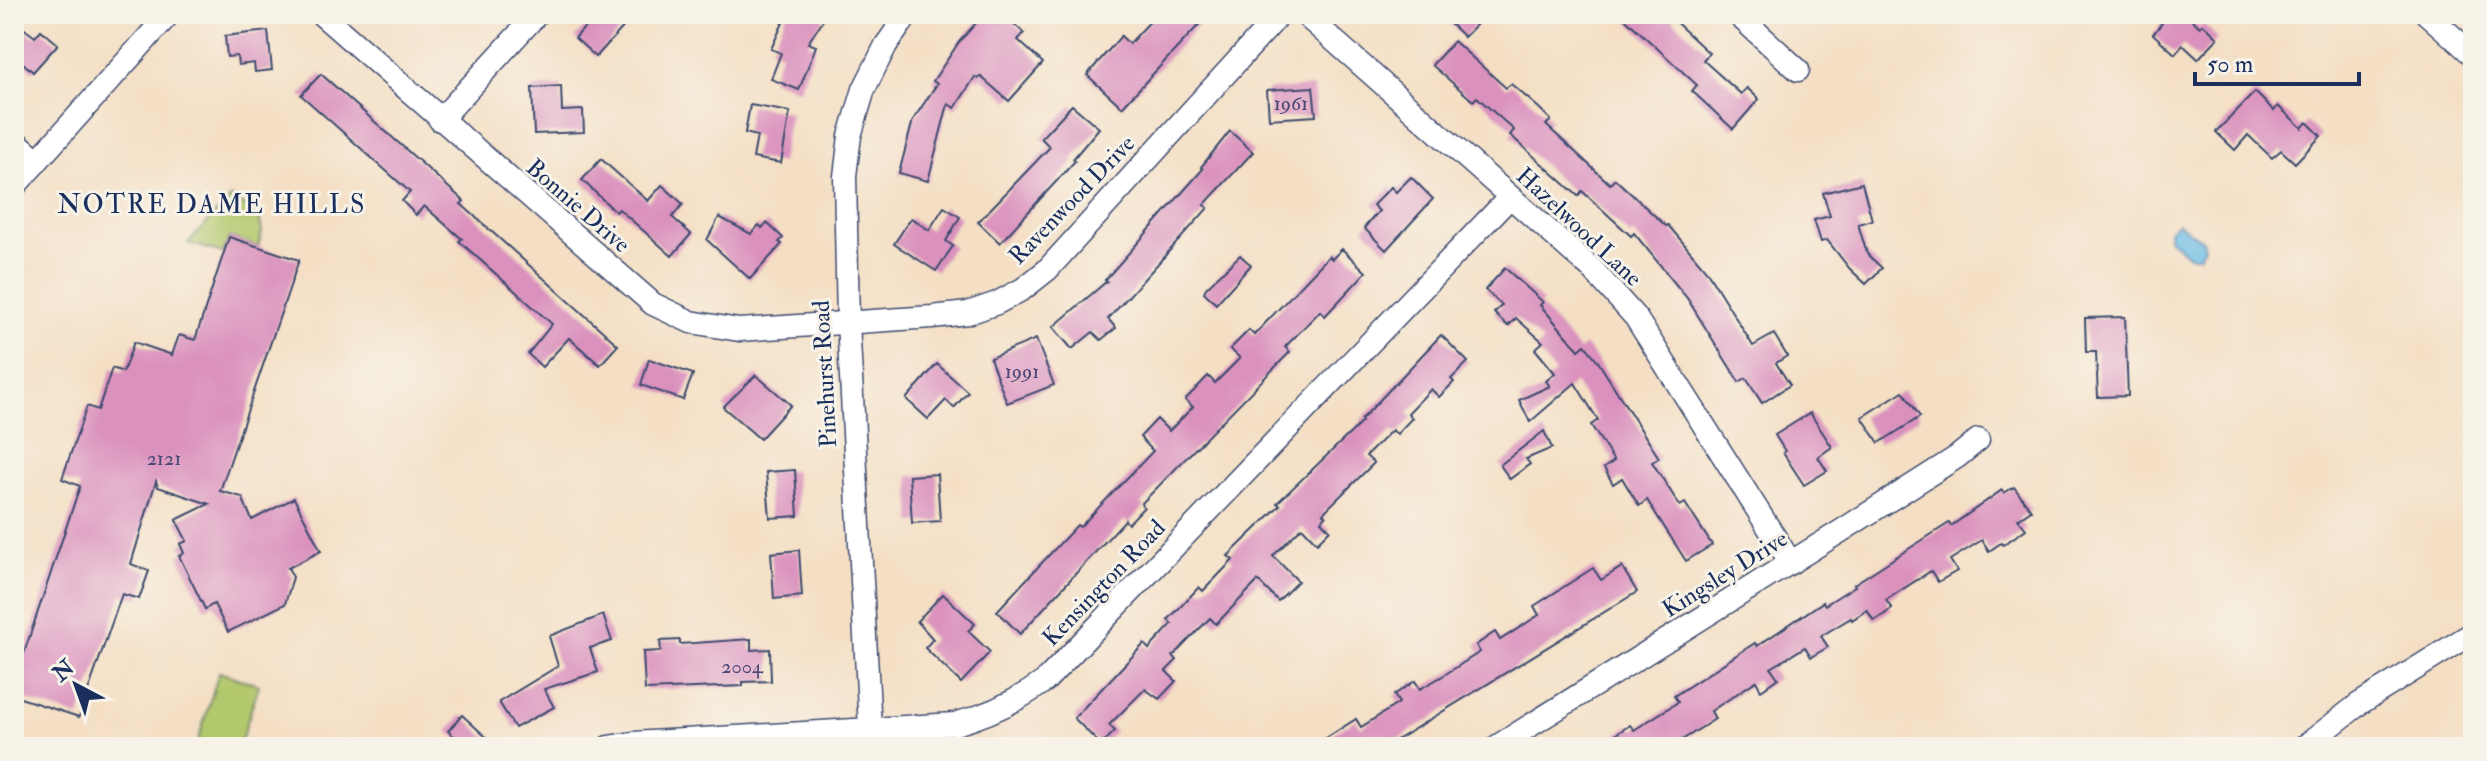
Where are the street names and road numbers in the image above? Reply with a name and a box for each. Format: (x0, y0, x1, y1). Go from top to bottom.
street label: Ravenwood Drive (1002, 129, 1142, 271)
street label: Bonnie Drive (519, 152, 637, 260)
street label: Hazelwood Lane (1509, 161, 1649, 293)
street label: Pinehurst Road (806, 299, 844, 449)
street label: Kensington Road (1036, 513, 1172, 653)
street label: Kingsley Drive (1657, 523, 1793, 625)

